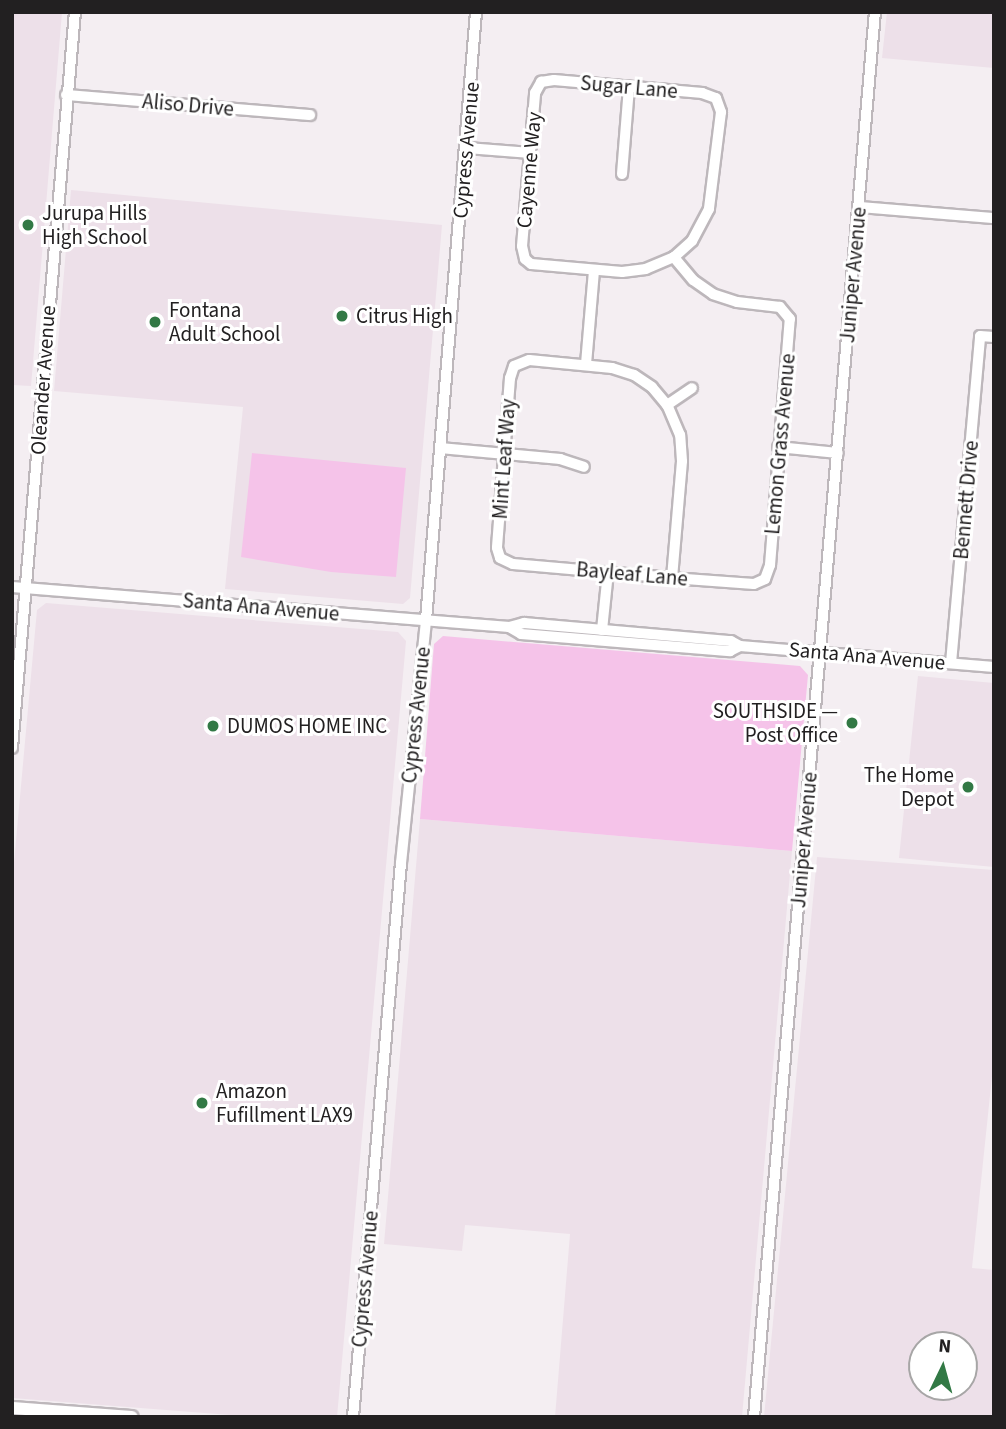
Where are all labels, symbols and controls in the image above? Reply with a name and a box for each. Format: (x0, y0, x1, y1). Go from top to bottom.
street label: Sugar Lane (579, 70, 679, 104)
street label: Cypress Avenue (447, 81, 485, 219)
street label: Aliso Drive (141, 88, 235, 122)
street label: Cayenne Way (511, 111, 547, 229)
place label: Jurupa Hills High School (42, 200, 147, 250)
street label: Juniper Avenue (835, 206, 871, 344)
marker: Jurupa Hills High School (20, 217, 36, 233)
place label: Fontana Adult School (169, 297, 280, 347)
place label: Citrus High (356, 303, 453, 329)
street label: Oleander Avenue (25, 304, 61, 456)
marker: Citrus High (334, 308, 350, 324)
marker: Fontana Adult School (147, 314, 163, 330)
street label: Lemon Grass Avenue (760, 352, 800, 536)
street label: Mint Leaf Way (487, 398, 521, 520)
street label: Bennett Drive (948, 439, 984, 561)
street label: Bayleaf Lane (575, 557, 689, 591)
street label: Santa Ana Avenue (182, 588, 340, 626)
street label: Santa Ana Avenue (788, 637, 946, 675)
street label: Cypress Avenue (396, 645, 436, 785)
place label: SOUTHSIDE — Post Office (713, 698, 838, 748)
place label: DUMOS HOME INC (227, 713, 387, 739)
marker: SOUTHSIDE — Post Office (844, 715, 860, 731)
marker: DUMOS HOME INC (205, 718, 221, 734)
place label: The Home Depot (864, 762, 954, 812)
street label: Juniper Avenue (786, 771, 822, 909)
marker: The Home Depot (960, 779, 976, 795)
place label: Amazon Fufillment LAX9 (216, 1078, 353, 1128)
marker: Amazon Fufillment LAX9 (194, 1095, 210, 1111)
street label: Cypress Avenue (346, 1210, 384, 1348)
north arrow (908, 1331, 978, 1401)
text: N (937, 1333, 952, 1361)

